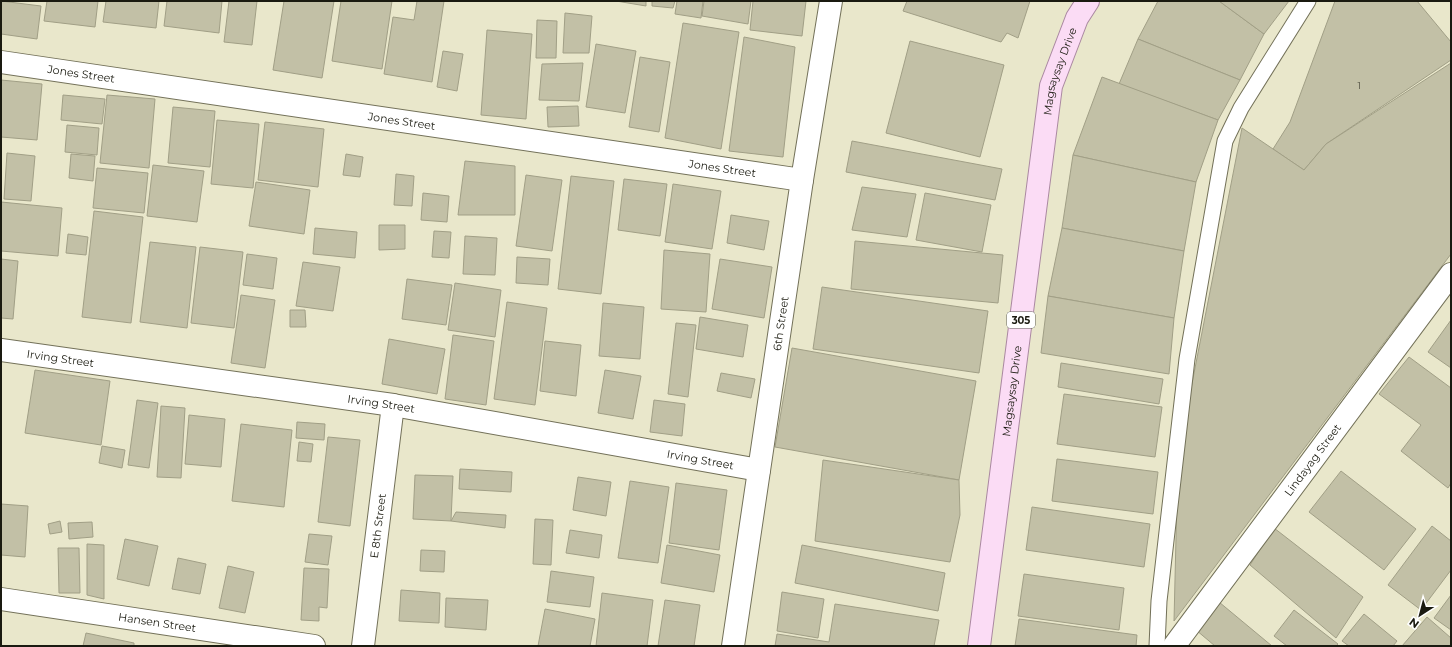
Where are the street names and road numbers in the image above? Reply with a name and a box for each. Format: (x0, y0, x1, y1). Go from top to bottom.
street label: Magsaysay Drive (1040, 25, 1080, 116)
street label: Jones Street (45, 62, 116, 86)
street label: Jones Street (366, 109, 437, 133)
street label: Jones Street (687, 156, 757, 180)
street label: 6th Street (770, 295, 792, 352)
road number: 305 (1007, 312, 1035, 328)
street label: Magsaysay Drive (999, 344, 1025, 437)
street label: Irving Street (26, 347, 96, 370)
street label: Irving Street (347, 392, 417, 416)
street label: Lindayag Street (1281, 421, 1344, 499)
street label: Irving Street (666, 447, 736, 473)
street label: E 8th Street (367, 492, 389, 559)
street label: Hansen Street (117, 610, 198, 635)

